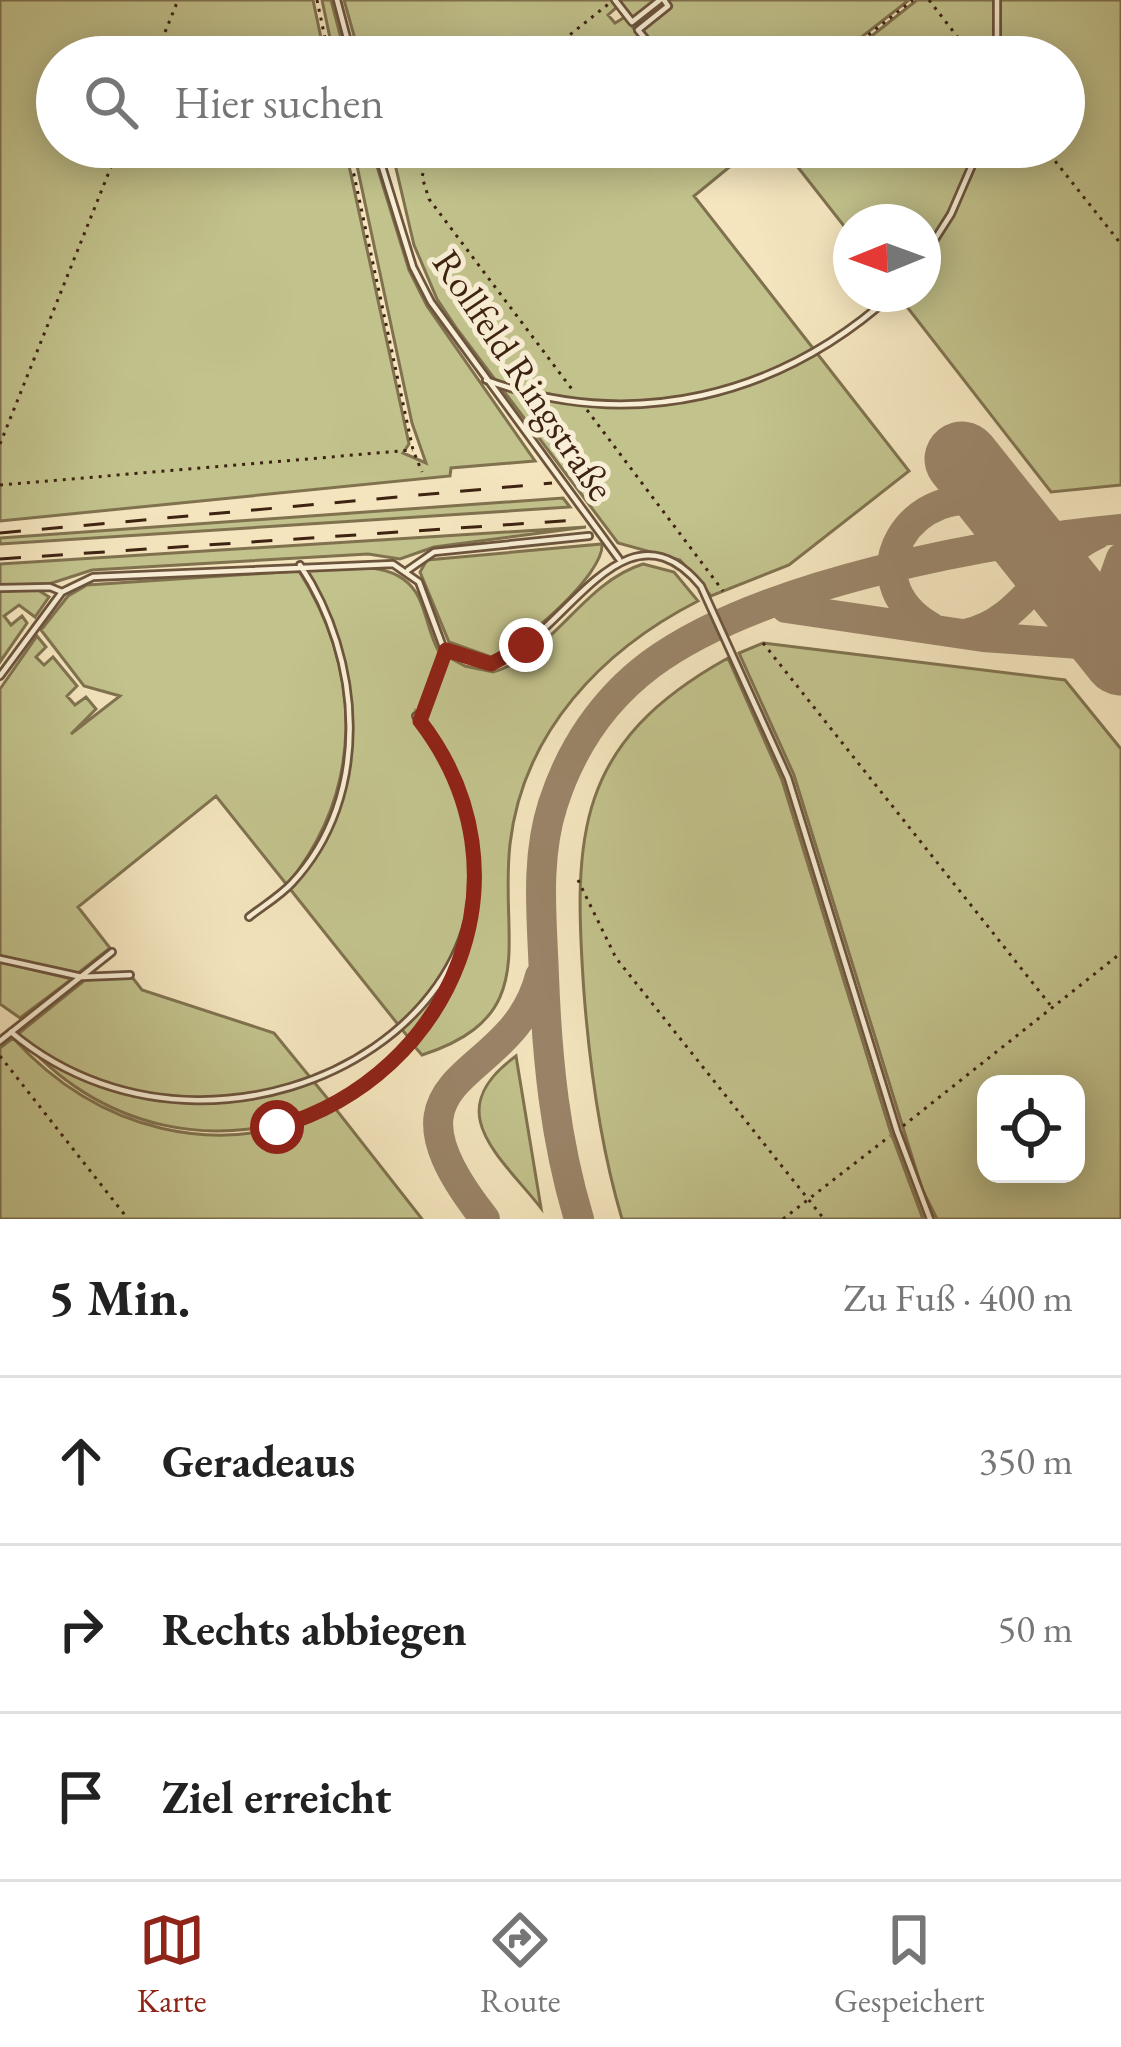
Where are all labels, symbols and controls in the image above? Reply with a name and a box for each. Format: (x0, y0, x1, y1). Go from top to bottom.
search box (36, 36, 1085, 168)
icon: search (78, 69, 144, 135)
text: Hier suchen (174, 73, 384, 131)
north arrow (833, 204, 941, 312)
street label: Rollfeld Ringstraße (421, 240, 627, 510)
route end (499, 618, 553, 672)
map controls (977, 1075, 1085, 1183)
button: locate (977, 1075, 1085, 1183)
route start (250, 1100, 304, 1154)
text: 5 Min. (48, 1264, 190, 1330)
text: Zu Fuß · 400 m (843, 1272, 1073, 1323)
icon: ahead (48, 1428, 114, 1494)
text: Geradeaus (162, 1432, 355, 1490)
text: 350 m (979, 1435, 1073, 1486)
icon: right (48, 1596, 114, 1662)
text: Rechts abbiegen (162, 1600, 467, 1658)
text: 50 m (997, 1603, 1073, 1654)
icon: arrive (48, 1764, 114, 1830)
text: Ziel erreicht (162, 1768, 391, 1826)
tab: Karte (137, 1907, 207, 2022)
tab: Route (480, 1907, 561, 2022)
tab: Gespeichert (834, 1907, 984, 2022)

